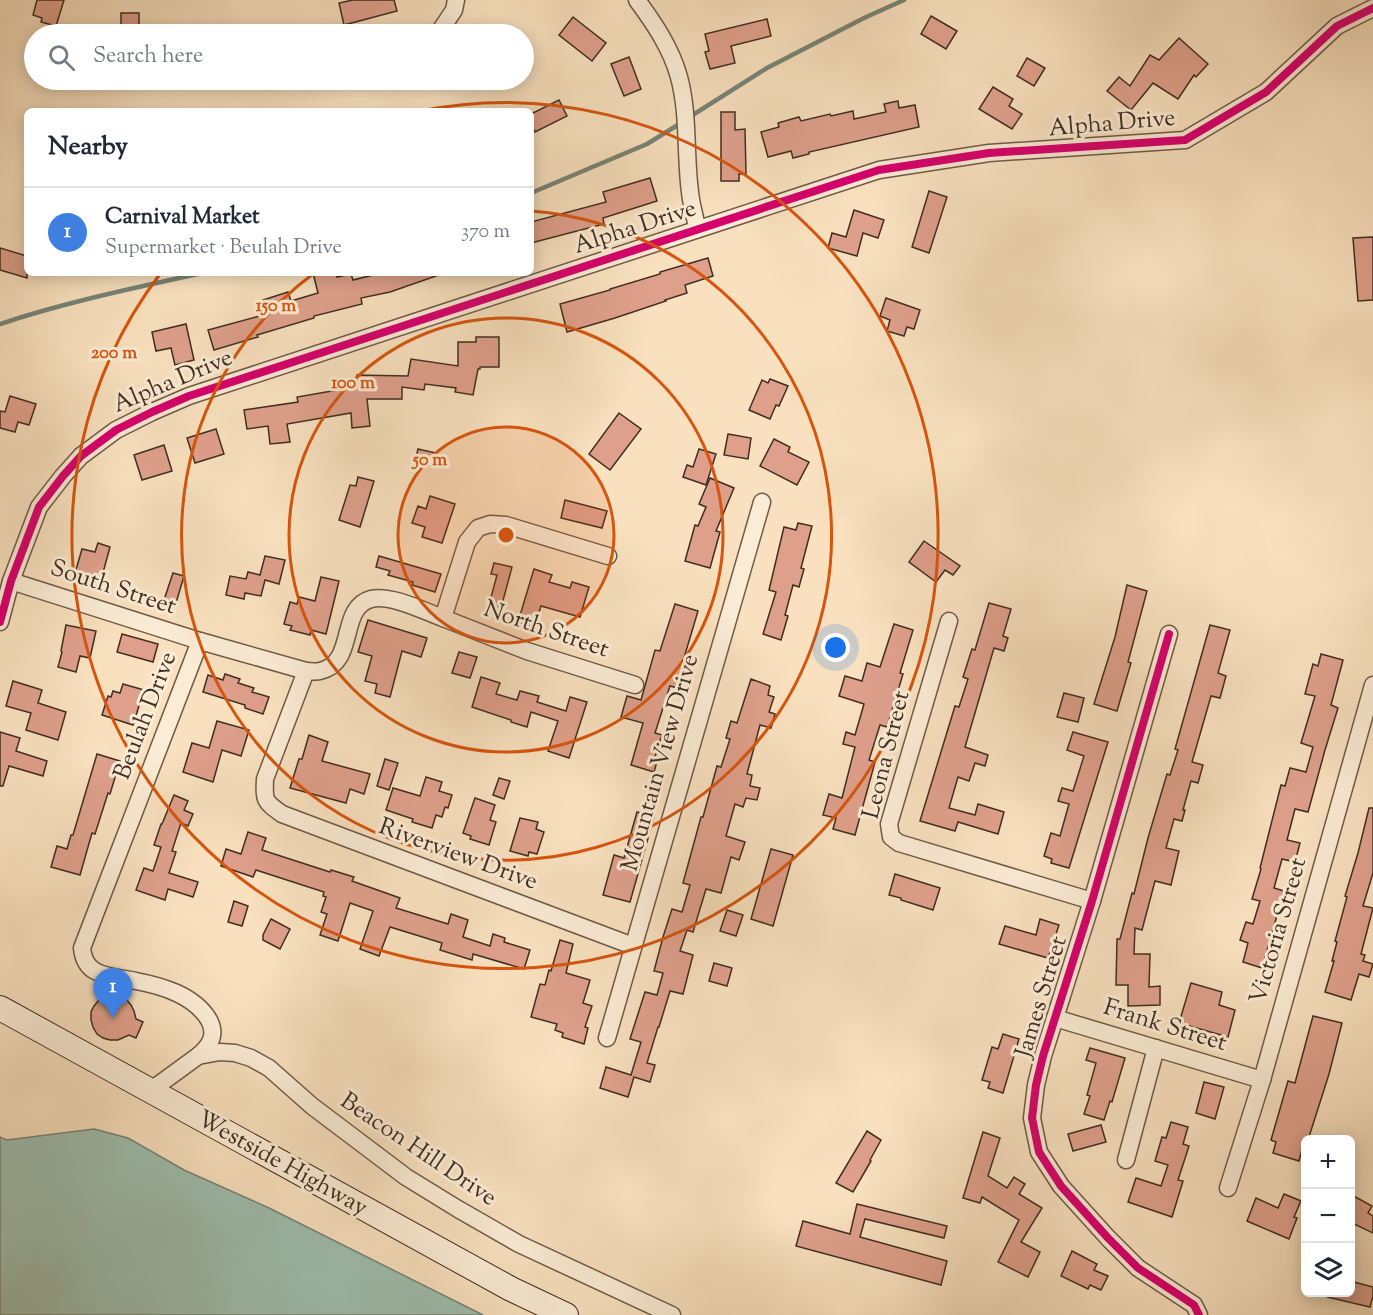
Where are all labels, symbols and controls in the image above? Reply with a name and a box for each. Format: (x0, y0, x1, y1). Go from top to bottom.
search box (24, 24, 534, 90)
icon: search (45, 41, 78, 74)
text: Search here (93, 41, 203, 73)
street label: Alpha Drive (1047, 102, 1177, 146)
text: Nearby (48, 129, 128, 166)
street label: Alpha Drive (569, 192, 701, 264)
text: Carnival Market (105, 202, 260, 234)
text: 1 (64, 218, 71, 247)
text: 370 m (461, 218, 510, 247)
text: Supermarket · Beulah Drive (105, 234, 342, 263)
text: 150 m (256, 294, 296, 320)
text: 200 m (91, 341, 137, 367)
street label: Alpha Drive (108, 342, 238, 422)
text: 100 m (331, 371, 375, 397)
text: 50 m (411, 448, 447, 474)
centre of rings (496, 525, 516, 545)
street label: South Street (46, 552, 180, 624)
street label: North Street (479, 593, 613, 667)
your location (821, 633, 850, 662)
street label: Beulah Drive (106, 647, 186, 785)
street label: Mountain View Drive (614, 651, 708, 875)
street label: Leona Street (855, 687, 919, 823)
street label: Riverview Drive (374, 810, 542, 900)
street label: Victoria Street (1242, 854, 1316, 1008)
street label: James Street (1007, 932, 1077, 1064)
pin: 1 (94, 968, 132, 1018)
street label: Frank Street (1099, 991, 1231, 1061)
street label: Beacon Hill Drive (333, 1085, 503, 1215)
street label: Westside Highway (190, 1103, 374, 1225)
map controls (1301, 1135, 1355, 1297)
button: + (1301, 1135, 1355, 1189)
button: − (1301, 1189, 1355, 1243)
button: layers (1301, 1243, 1355, 1297)

